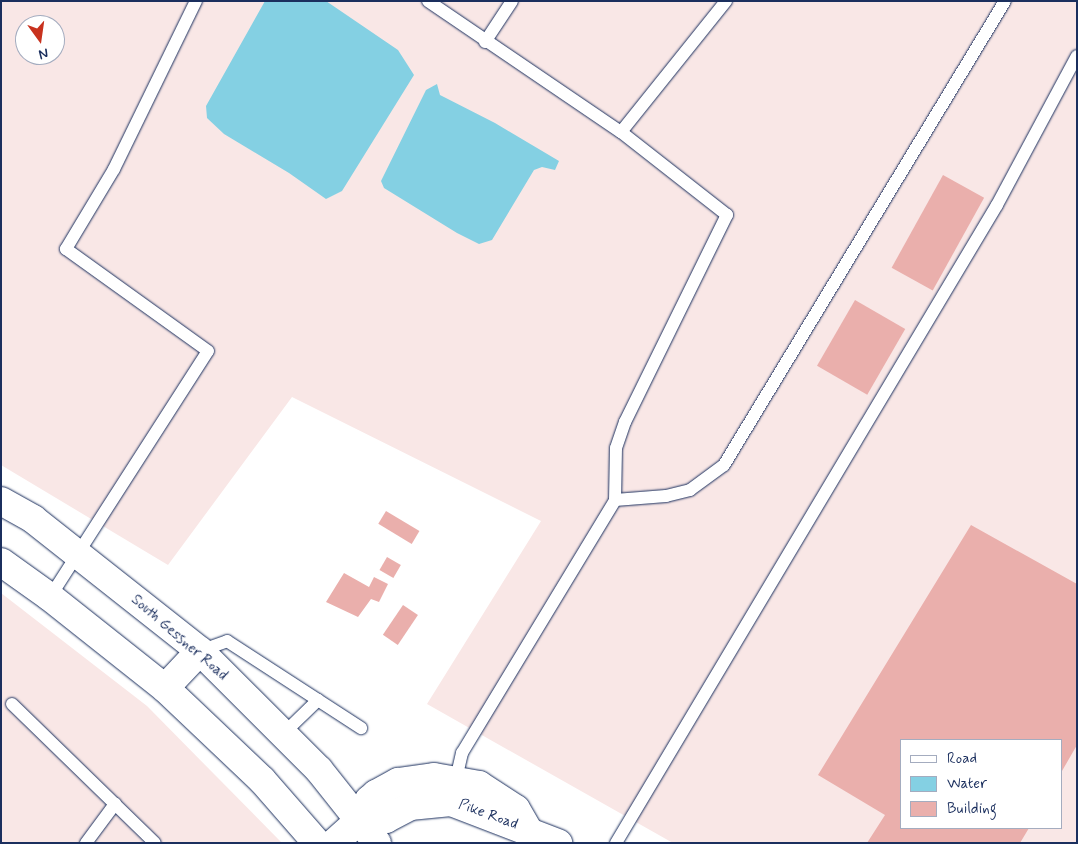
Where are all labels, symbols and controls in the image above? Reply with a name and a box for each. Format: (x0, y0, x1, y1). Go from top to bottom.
north arrow (15, 15, 65, 65)
text: N (37, 44, 50, 63)
street label: South Gessner Road (127, 591, 231, 685)
legend (900, 739, 1063, 829)
text: Road (947, 749, 977, 769)
text: Water (947, 774, 987, 794)
street label: Pike Road (456, 796, 520, 834)
text: Building (947, 799, 997, 819)

